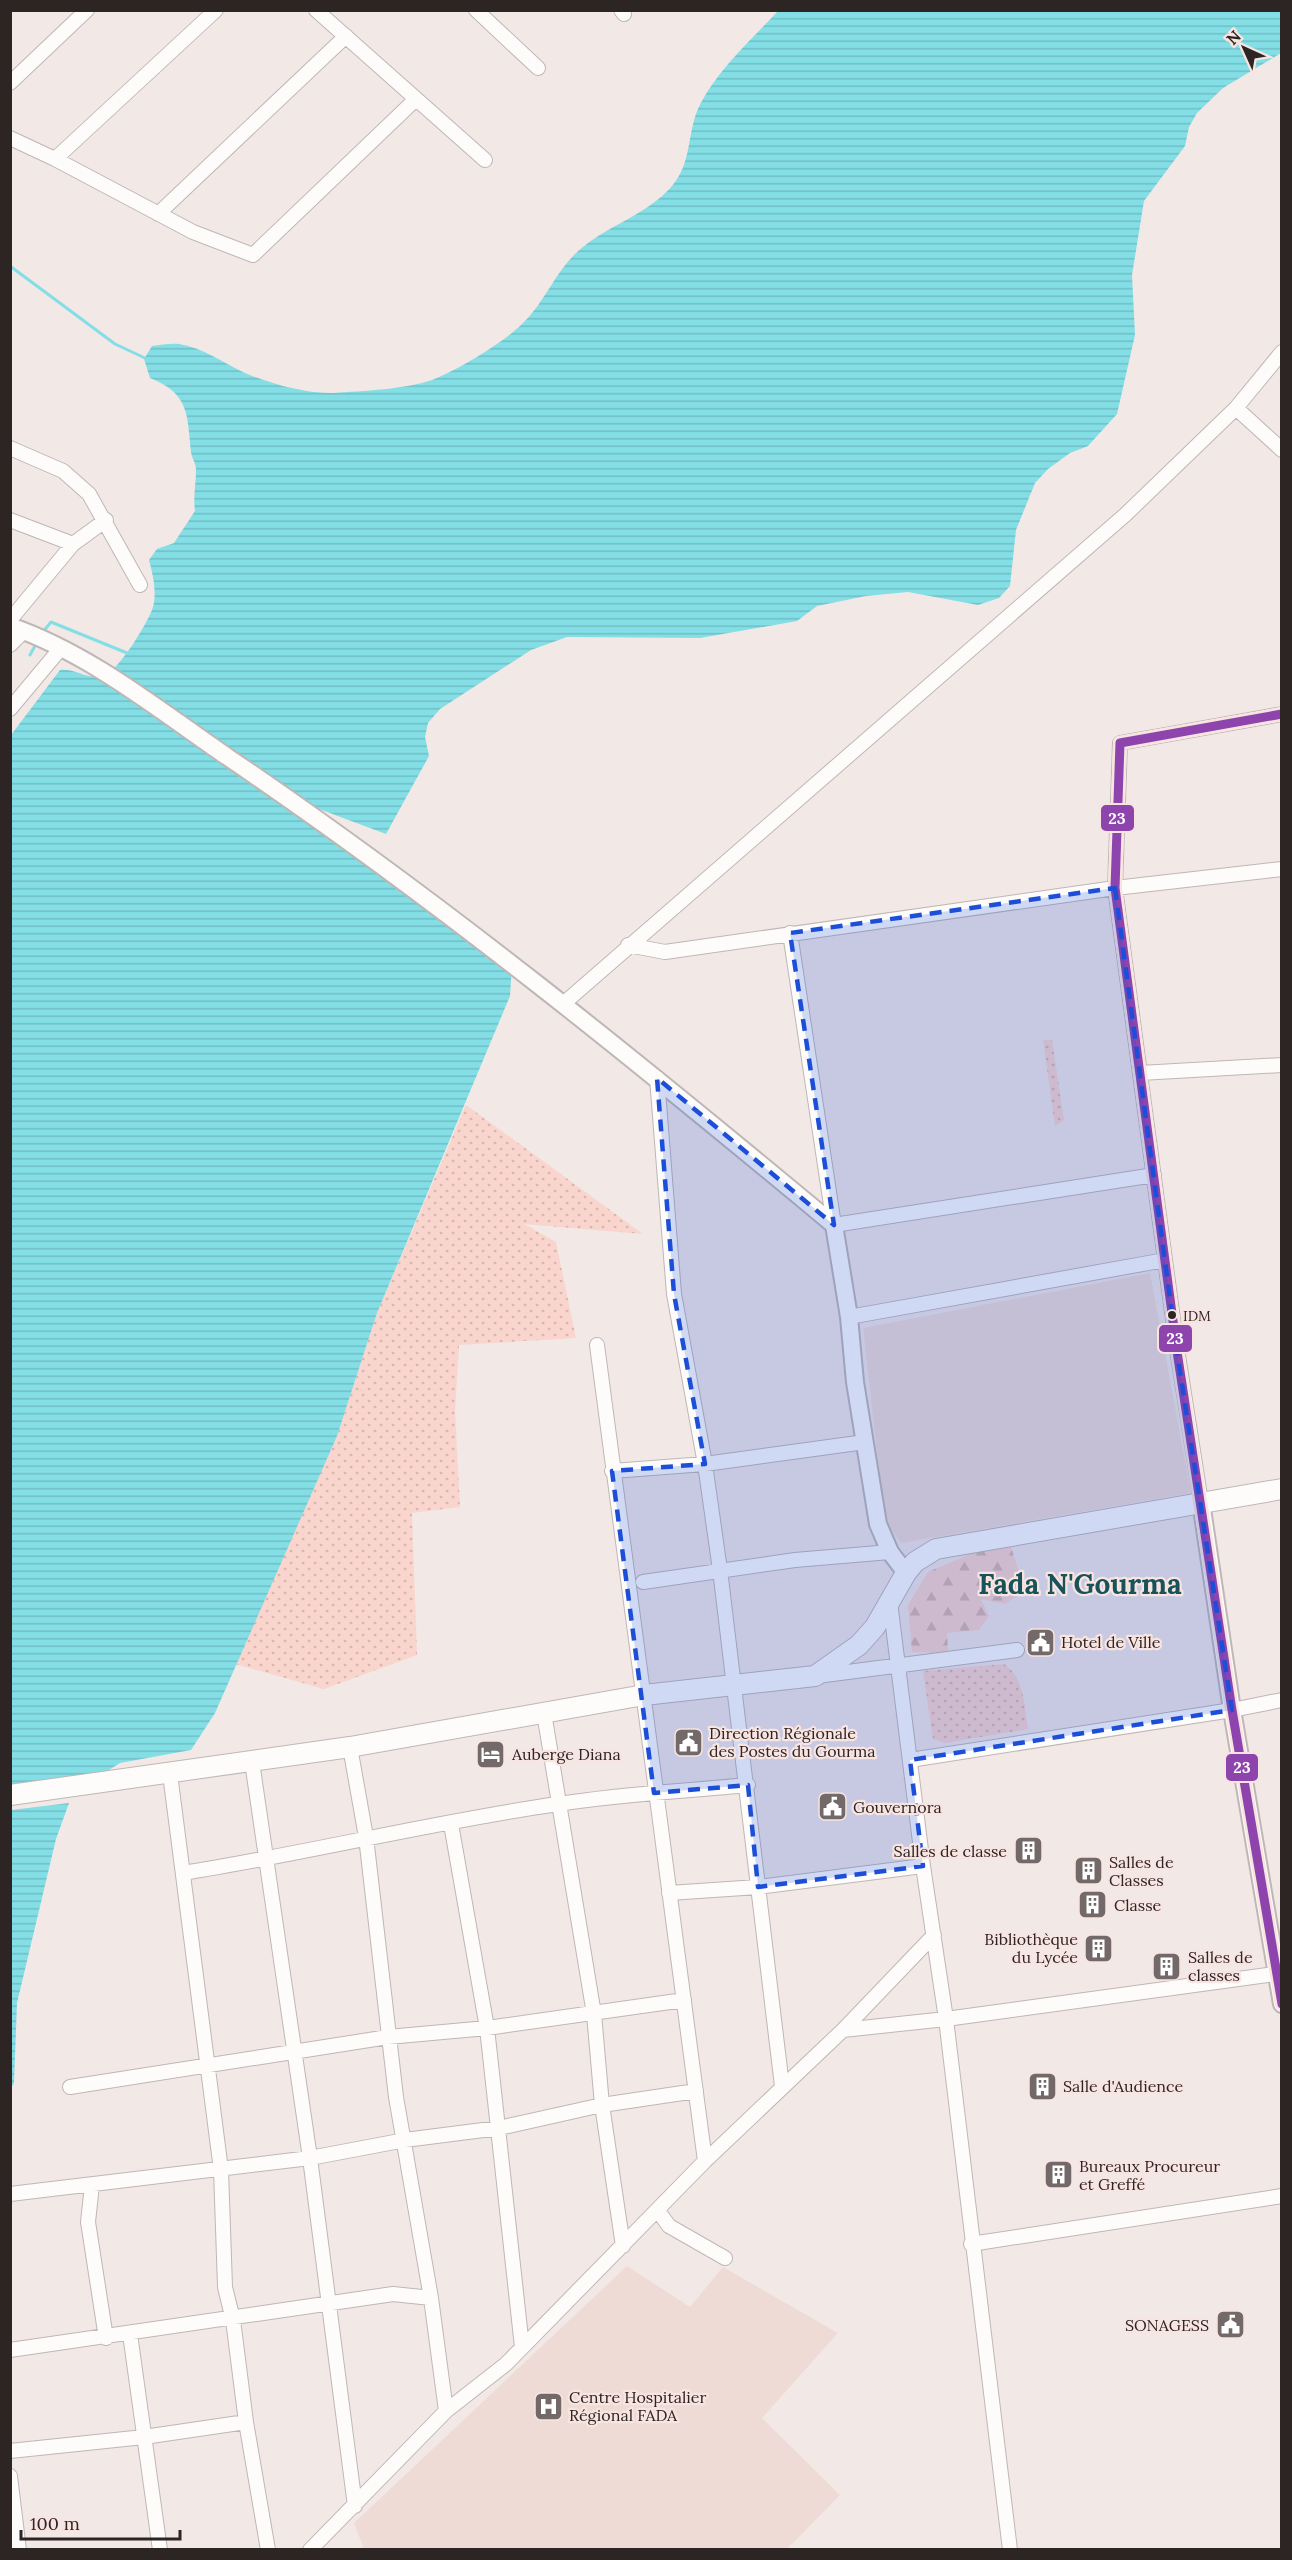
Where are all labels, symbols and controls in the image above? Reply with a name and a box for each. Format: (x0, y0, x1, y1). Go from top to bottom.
north arrow (1214, 18, 1274, 78)
text: N (1222, 26, 1245, 49)
line badge: 23 (1100, 804, 1135, 832)
text: 23 (1108, 808, 1126, 828)
place label: IDM (1183, 1307, 1211, 1325)
marker: IDM (1166, 1309, 1178, 1321)
line badge: 23 (1158, 1324, 1193, 1353)
text: 23 (1166, 1328, 1184, 1348)
district label: Fada N'Gourma (978, 1566, 1182, 1602)
public building icon: Hotel de Ville (1024, 1626, 1056, 1658)
place label: Hotel de Ville (1061, 1632, 1161, 1652)
place label: Direction Régionale des Postes du Gourma (709, 1723, 876, 1761)
public building icon: Direction Régionale des Postes du Gourma (672, 1726, 704, 1758)
hotel icon: Auberge Diana (475, 1738, 507, 1770)
place label: Auberge Diana (511, 1744, 621, 1764)
line badge: 23 (1225, 1753, 1259, 1782)
text: 23 (1233, 1757, 1251, 1777)
public building icon: Gouvernora (816, 1791, 848, 1823)
place label: Gouvernora (853, 1797, 942, 1817)
building icon: Salles de classe (1012, 1835, 1044, 1867)
place label: Salles de classe (894, 1841, 1007, 1861)
place label: Salles de Classes (1109, 1852, 1174, 1890)
building icon: Salles de Classes (1072, 1855, 1104, 1887)
building icon: Classe (1077, 1889, 1109, 1921)
place label: Classe (1114, 1895, 1162, 1915)
place label: Bibliothèque du Lycée (984, 1929, 1078, 1967)
building icon: Bibliothèque du Lycée (1083, 1932, 1115, 1964)
place label: Salles de classes (1188, 1947, 1253, 1985)
building icon: Salles de classes (1151, 1950, 1183, 1982)
building icon: Salle d'Audience (1026, 2070, 1058, 2102)
place label: Salle d'Audience (1063, 2076, 1183, 2096)
place label: Bureaux Procureur et Greffé (1079, 2156, 1220, 2194)
building icon: Bureaux Procureur et Greffé (1042, 2159, 1074, 2191)
public building icon: SONAGESS (1214, 2309, 1246, 2341)
place label: SONAGESS (1125, 2315, 1209, 2335)
place label: Centre Hospitalier Régional FADA (569, 2387, 706, 2425)
hospital icon: Centre Hospitalier Régional FADA (532, 2390, 564, 2422)
scale bar (21, 2503, 180, 2541)
text: 100 m (30, 2512, 80, 2535)

